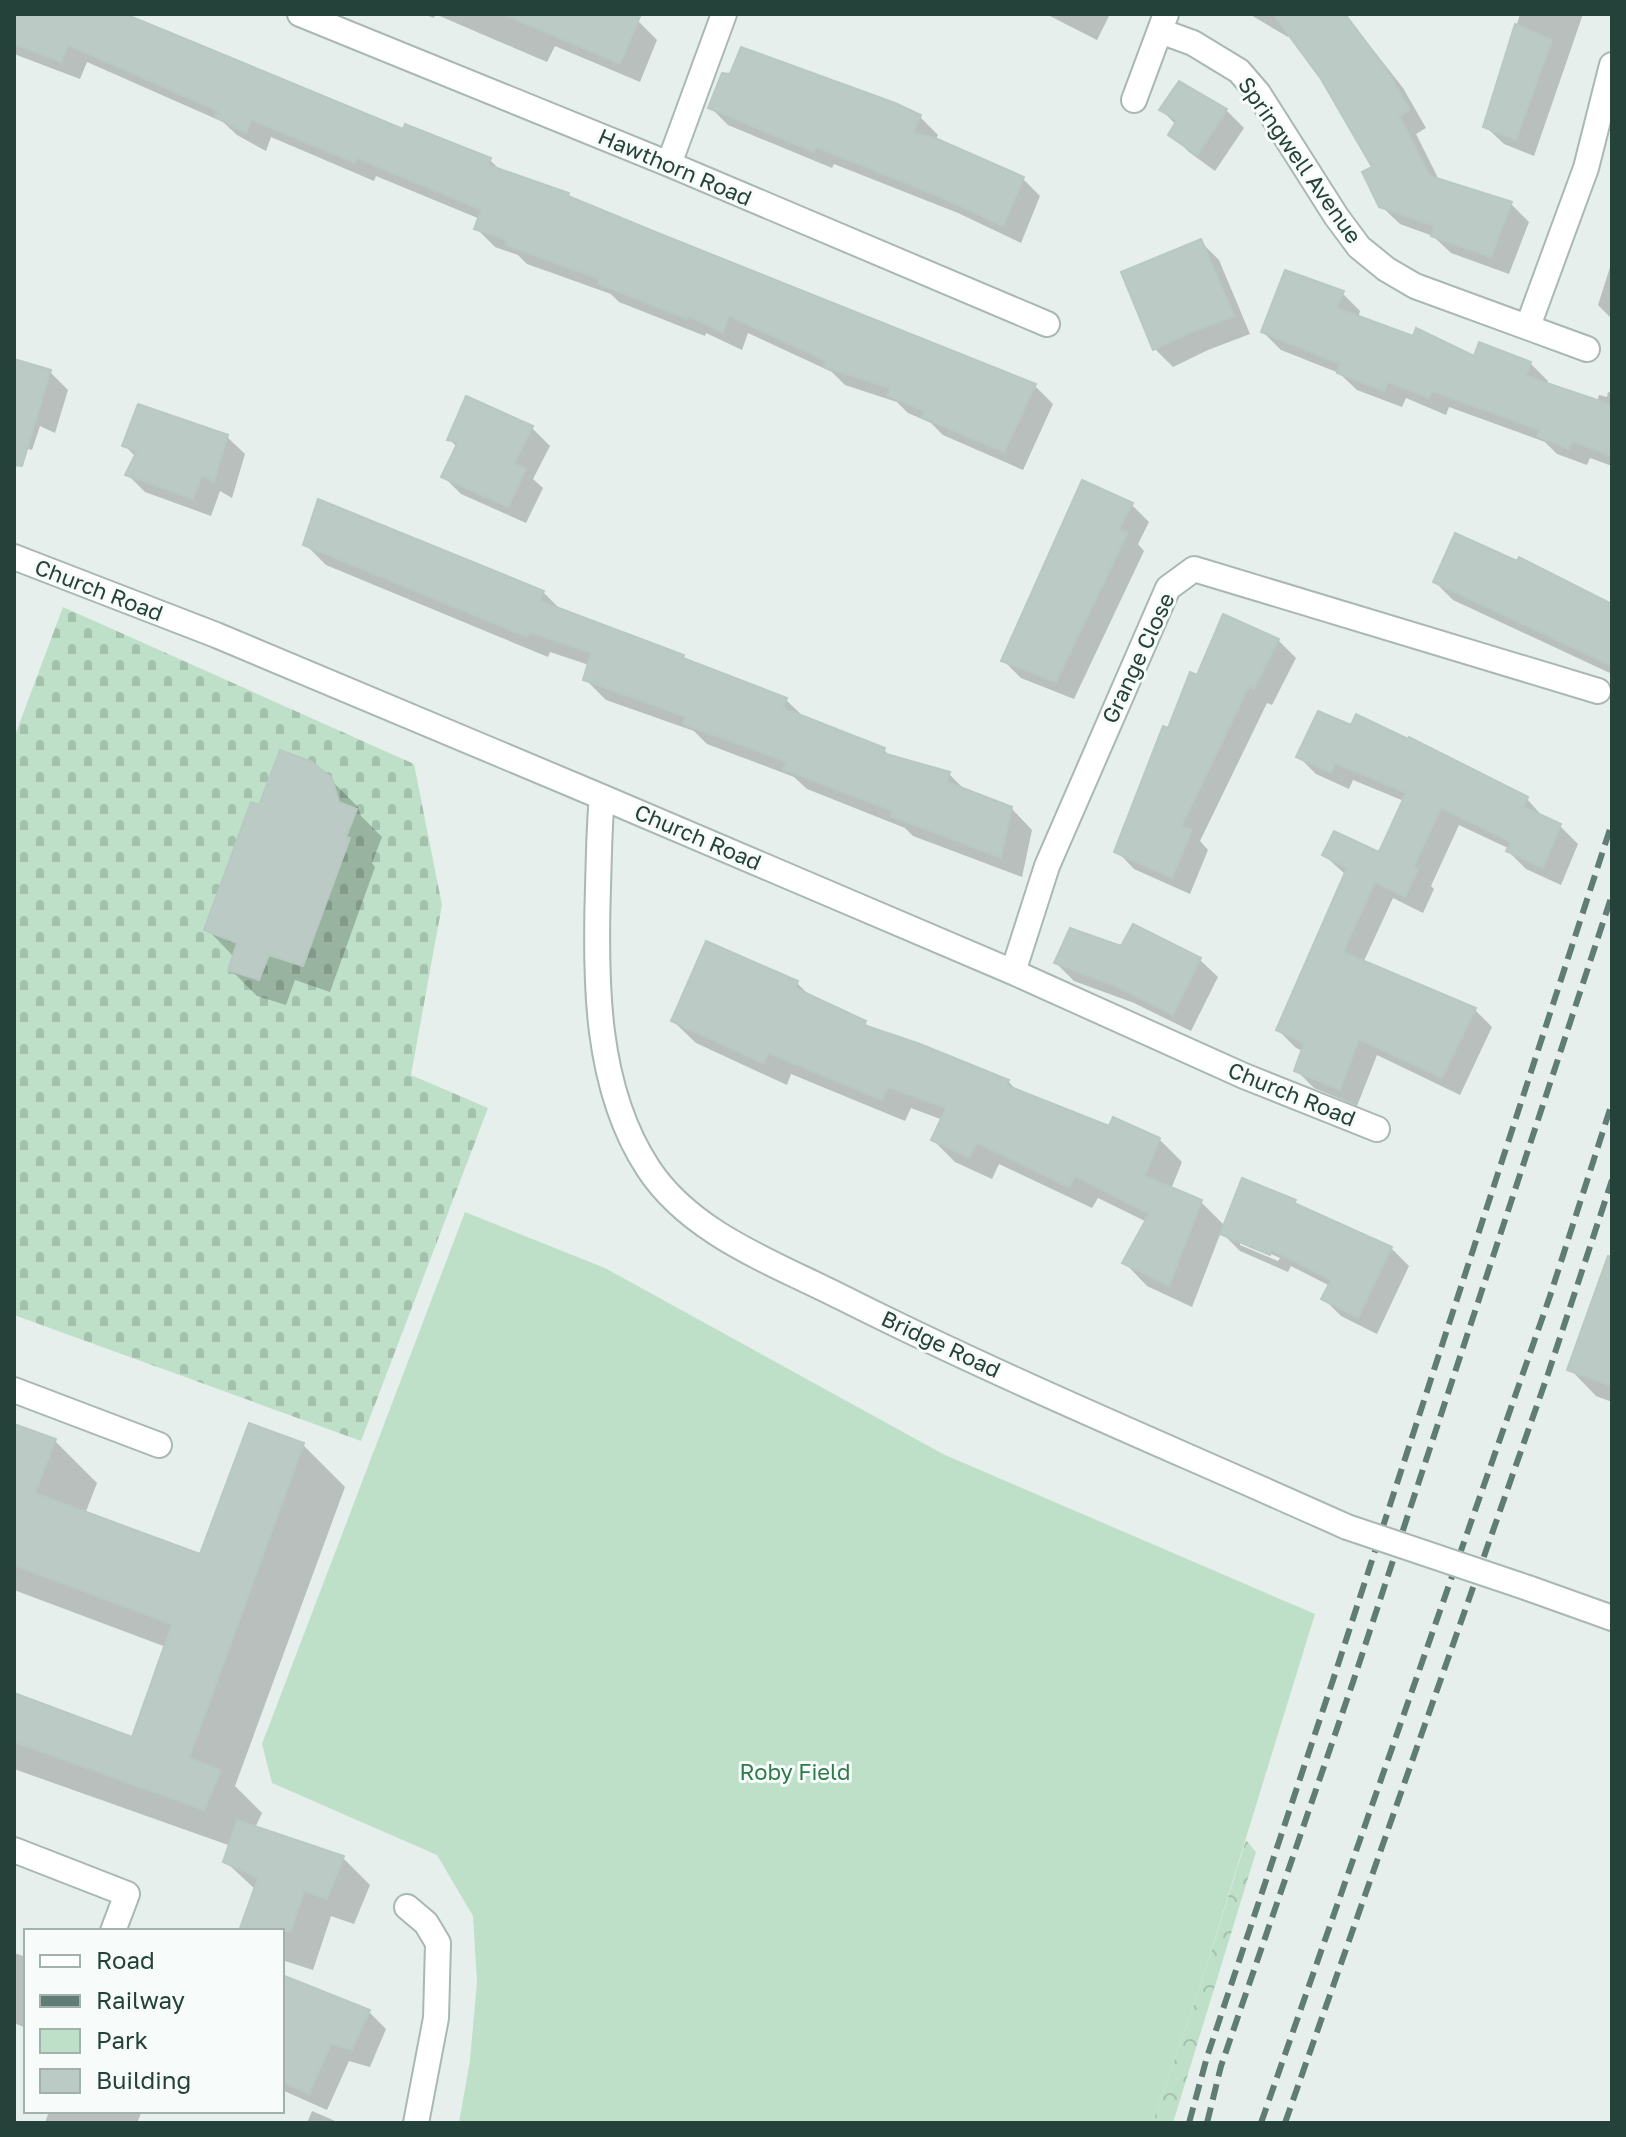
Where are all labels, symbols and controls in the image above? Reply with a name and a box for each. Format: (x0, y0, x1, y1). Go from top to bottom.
street label: Springwell Avenue (1233, 71, 1368, 248)
street label: Hawthorn Road (594, 122, 756, 211)
street label: Church Road (31, 553, 167, 626)
street label: Grange Close (1096, 588, 1180, 727)
street label: Church Road (631, 798, 766, 875)
street label: Church Road (1225, 1056, 1360, 1131)
street label: Bridge Road (877, 1304, 1005, 1383)
park label: Roby Field (740, 1758, 850, 1785)
legend (24, 1929, 284, 2113)
text: Road (96, 1945, 155, 1974)
text: Railway (96, 1985, 185, 2014)
text: Park (96, 2025, 148, 2054)
text: Building (96, 2065, 191, 2094)

